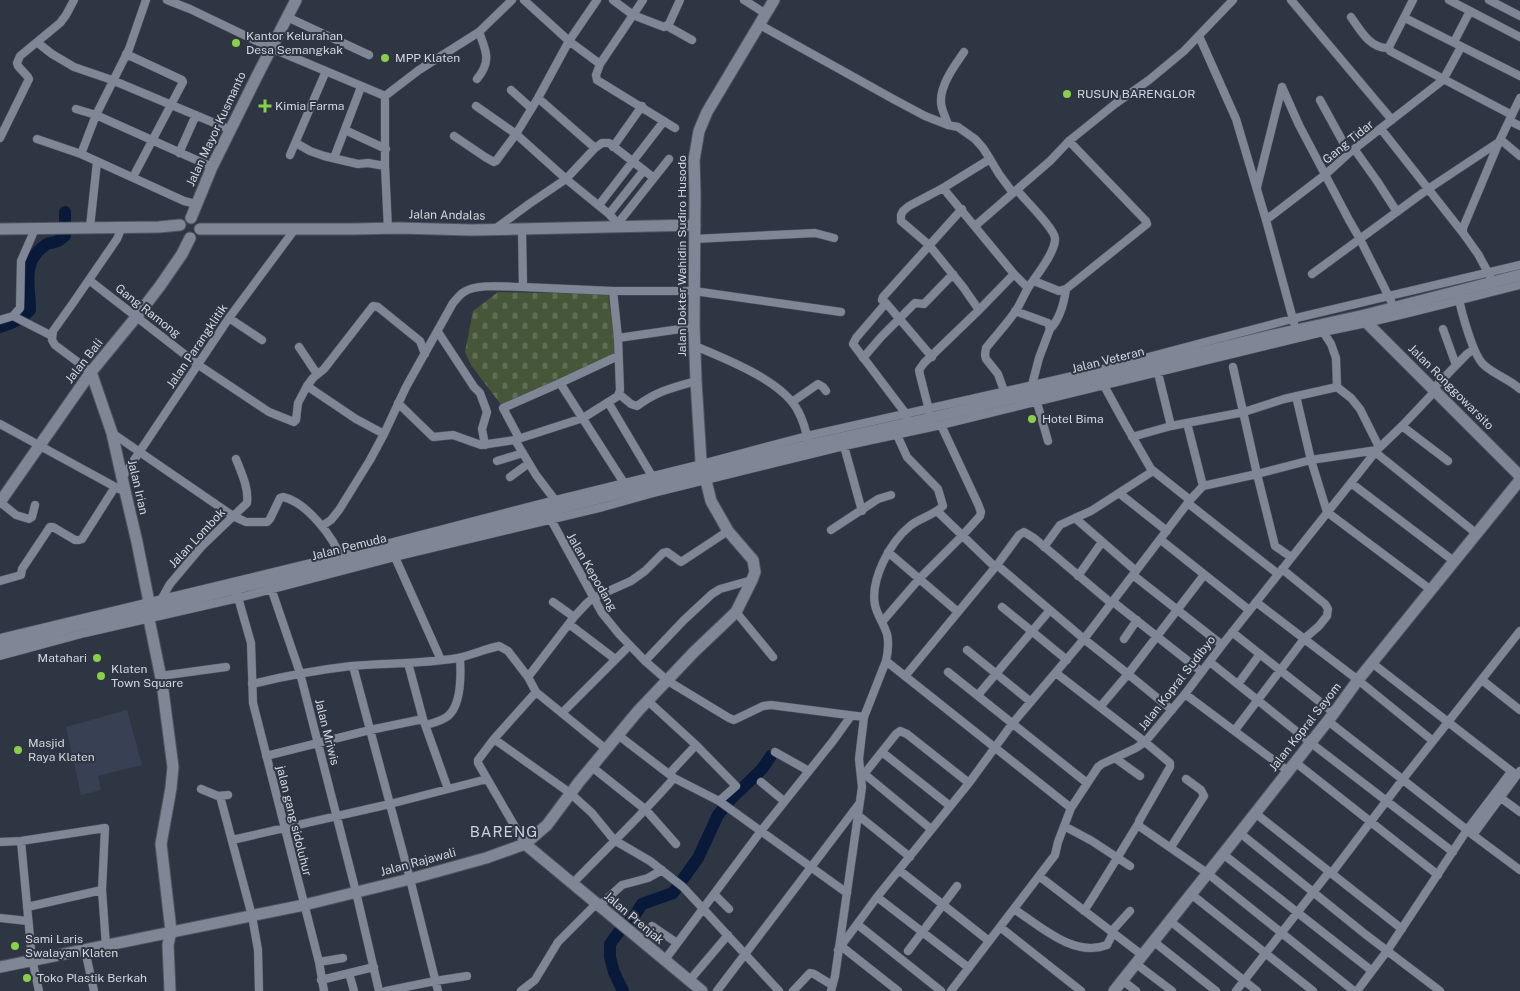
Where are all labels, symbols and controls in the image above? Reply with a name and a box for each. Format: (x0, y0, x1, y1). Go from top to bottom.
place label: Kantor Kelurahan Desa Semangkak (246, 29, 343, 57)
marker: Kantor Kelurahan Desa Semangkak (230, 37, 242, 49)
place label: MPP Klaten (395, 51, 460, 65)
marker: MPP Klaten (379, 52, 391, 64)
street label: Jalan Mayor Kusmanto (183, 69, 249, 189)
place label: RUSUN BARENGLOR (1077, 87, 1195, 101)
marker: RUSUN BARENGLOR (1061, 88, 1073, 100)
place label: Kimia Farma (275, 99, 344, 113)
marker: Kimia Farma (259, 100, 271, 112)
street label: Gang Tidar (1320, 117, 1376, 167)
street label: Jalan Dokter Wahidin Sudiro Husodo (675, 155, 689, 357)
street label: Jalan Andalas (408, 207, 486, 223)
street label: Gang Ramong (113, 281, 183, 341)
street label: Jalan Parangklitik (164, 301, 231, 391)
street label: Jalan Bali (62, 336, 106, 386)
street label: Jalan Ronggowarsito (1405, 341, 1497, 433)
street label: Jalan Veteran (1070, 344, 1146, 376)
place label: Hotel Bima (1042, 412, 1104, 426)
marker: Hotel Bima (1026, 413, 1038, 425)
street label: Jalan Irian (125, 458, 151, 516)
street label: Jalan Lombok (166, 505, 228, 571)
street label: Jalan Kepodang (564, 530, 620, 614)
street label: Jalan Pemuda (310, 531, 388, 563)
street label: Jalan Kopral Sudibyo (1136, 633, 1218, 733)
place label: Matahari (38, 651, 87, 665)
marker: Matahari (91, 652, 103, 664)
place label: Klaten Town Square (111, 662, 184, 690)
marker: Klaten Town Square (95, 670, 107, 682)
street label: Jalan Kopral Sayom (1266, 680, 1344, 774)
street label: Jalan Mriwis (312, 697, 342, 767)
place label: Masjid Raya Klaten (28, 736, 95, 764)
marker: Masjid Raya Klaten (12, 744, 24, 756)
street label: jalan gang sidoluhur (273, 763, 315, 878)
district label: BARENG (470, 823, 538, 840)
street label: Jalan Rajawali (379, 845, 457, 879)
street label: Jalan Prenjak (601, 889, 667, 947)
place label: Sami Laris Swalayan Klaten (25, 932, 118, 960)
marker: Sami Laris Swalayan Klaten (9, 940, 21, 952)
place label: Toko Plastik Berkah (37, 971, 147, 985)
marker: Toko Plastik Berkah (21, 972, 33, 984)

